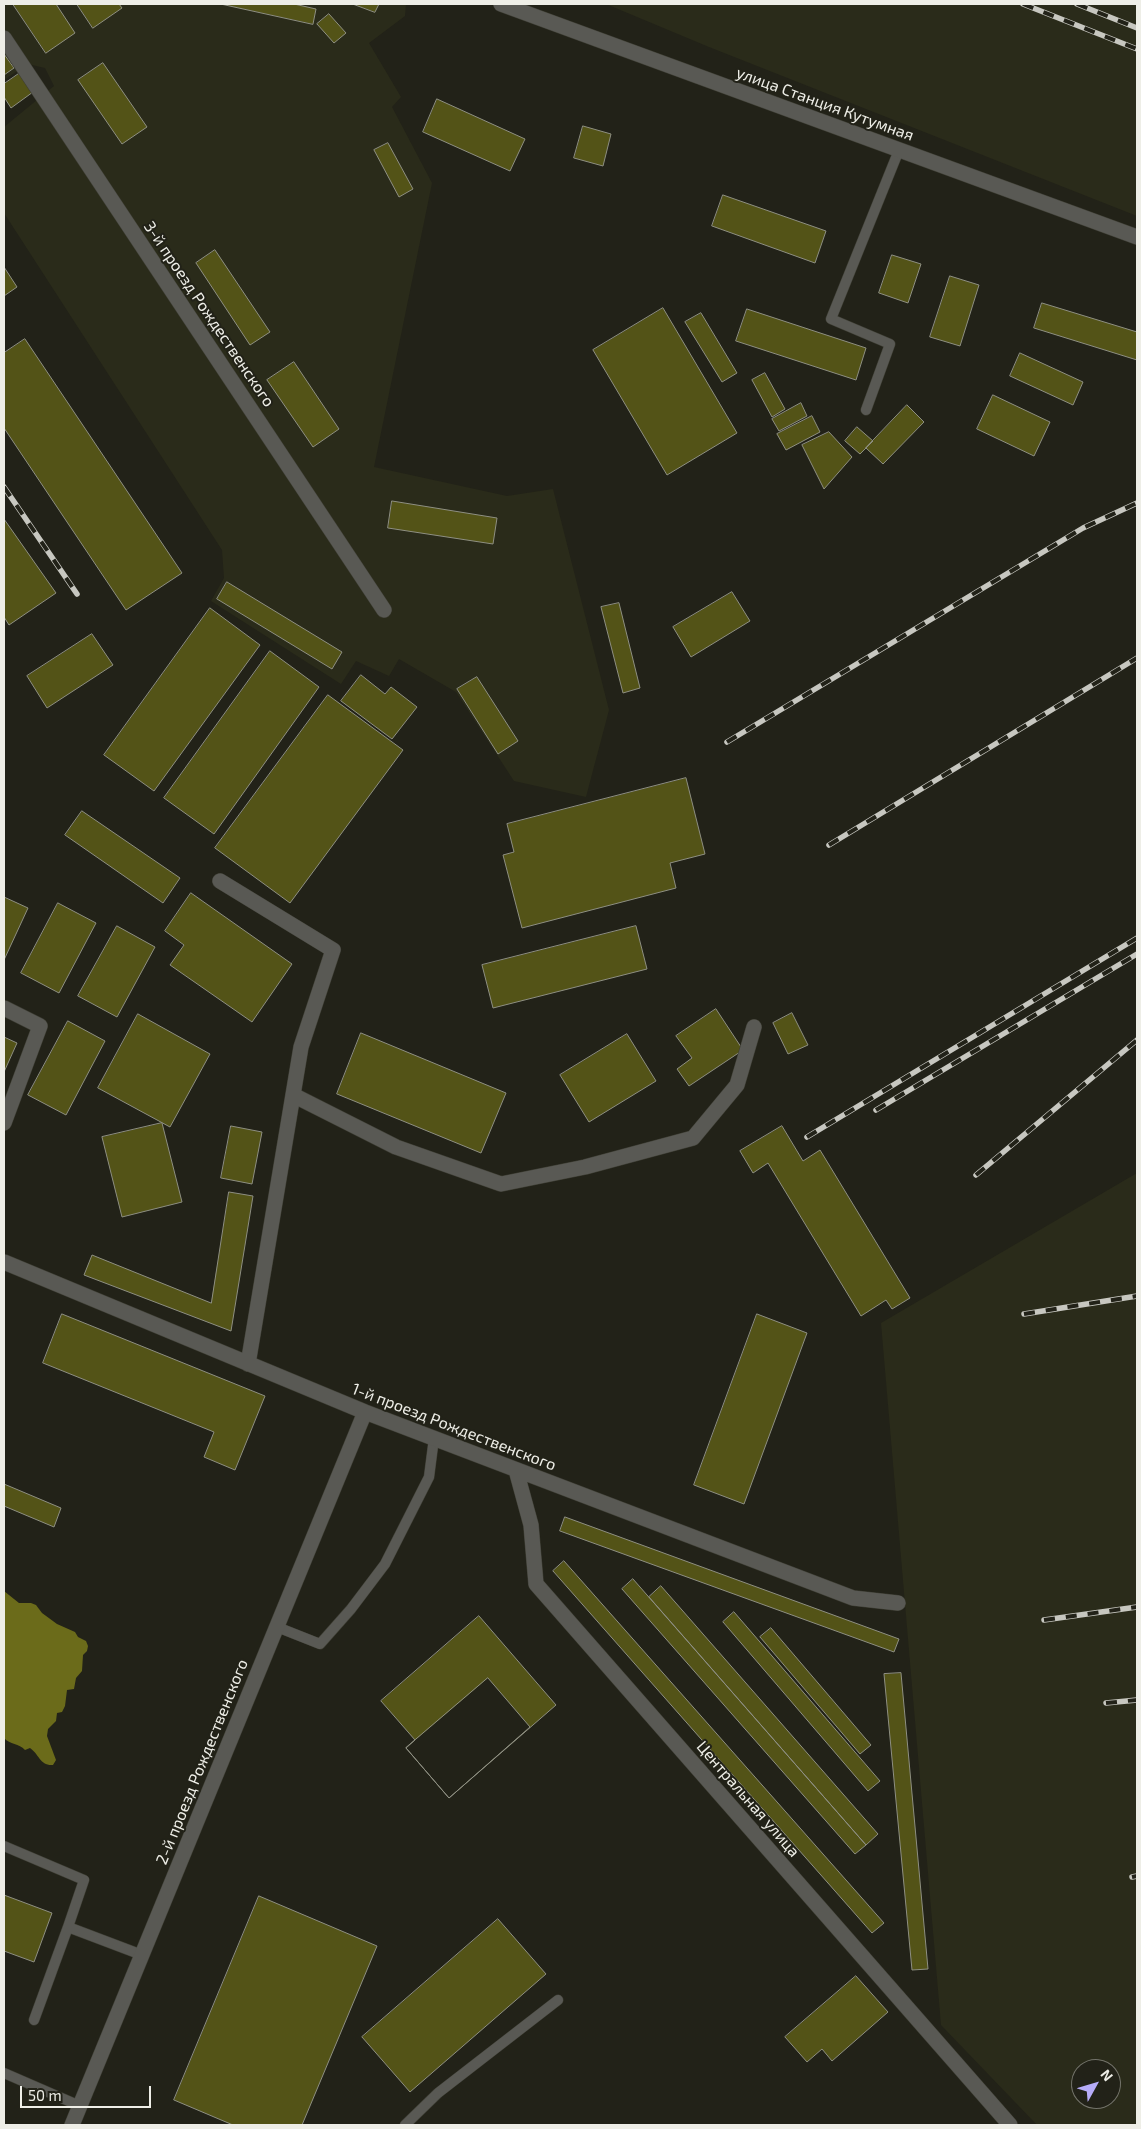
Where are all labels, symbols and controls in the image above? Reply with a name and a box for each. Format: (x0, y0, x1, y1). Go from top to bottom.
street label: улица Станция Кутумная (734, 63, 916, 145)
street label: 3-й проезд Рождественского (140, 218, 278, 410)
street label: 1-й проезд Рождественского (349, 1379, 559, 1475)
street label: 2-й проезд Рождественского (152, 1657, 252, 1867)
street label: Центральная улица (692, 1737, 804, 1861)
north arrow (1071, 2059, 1121, 2109)
text: N (1097, 2066, 1117, 2084)
scale bar (22, 2076, 154, 2108)
text: 50 m (28, 2086, 62, 2104)

